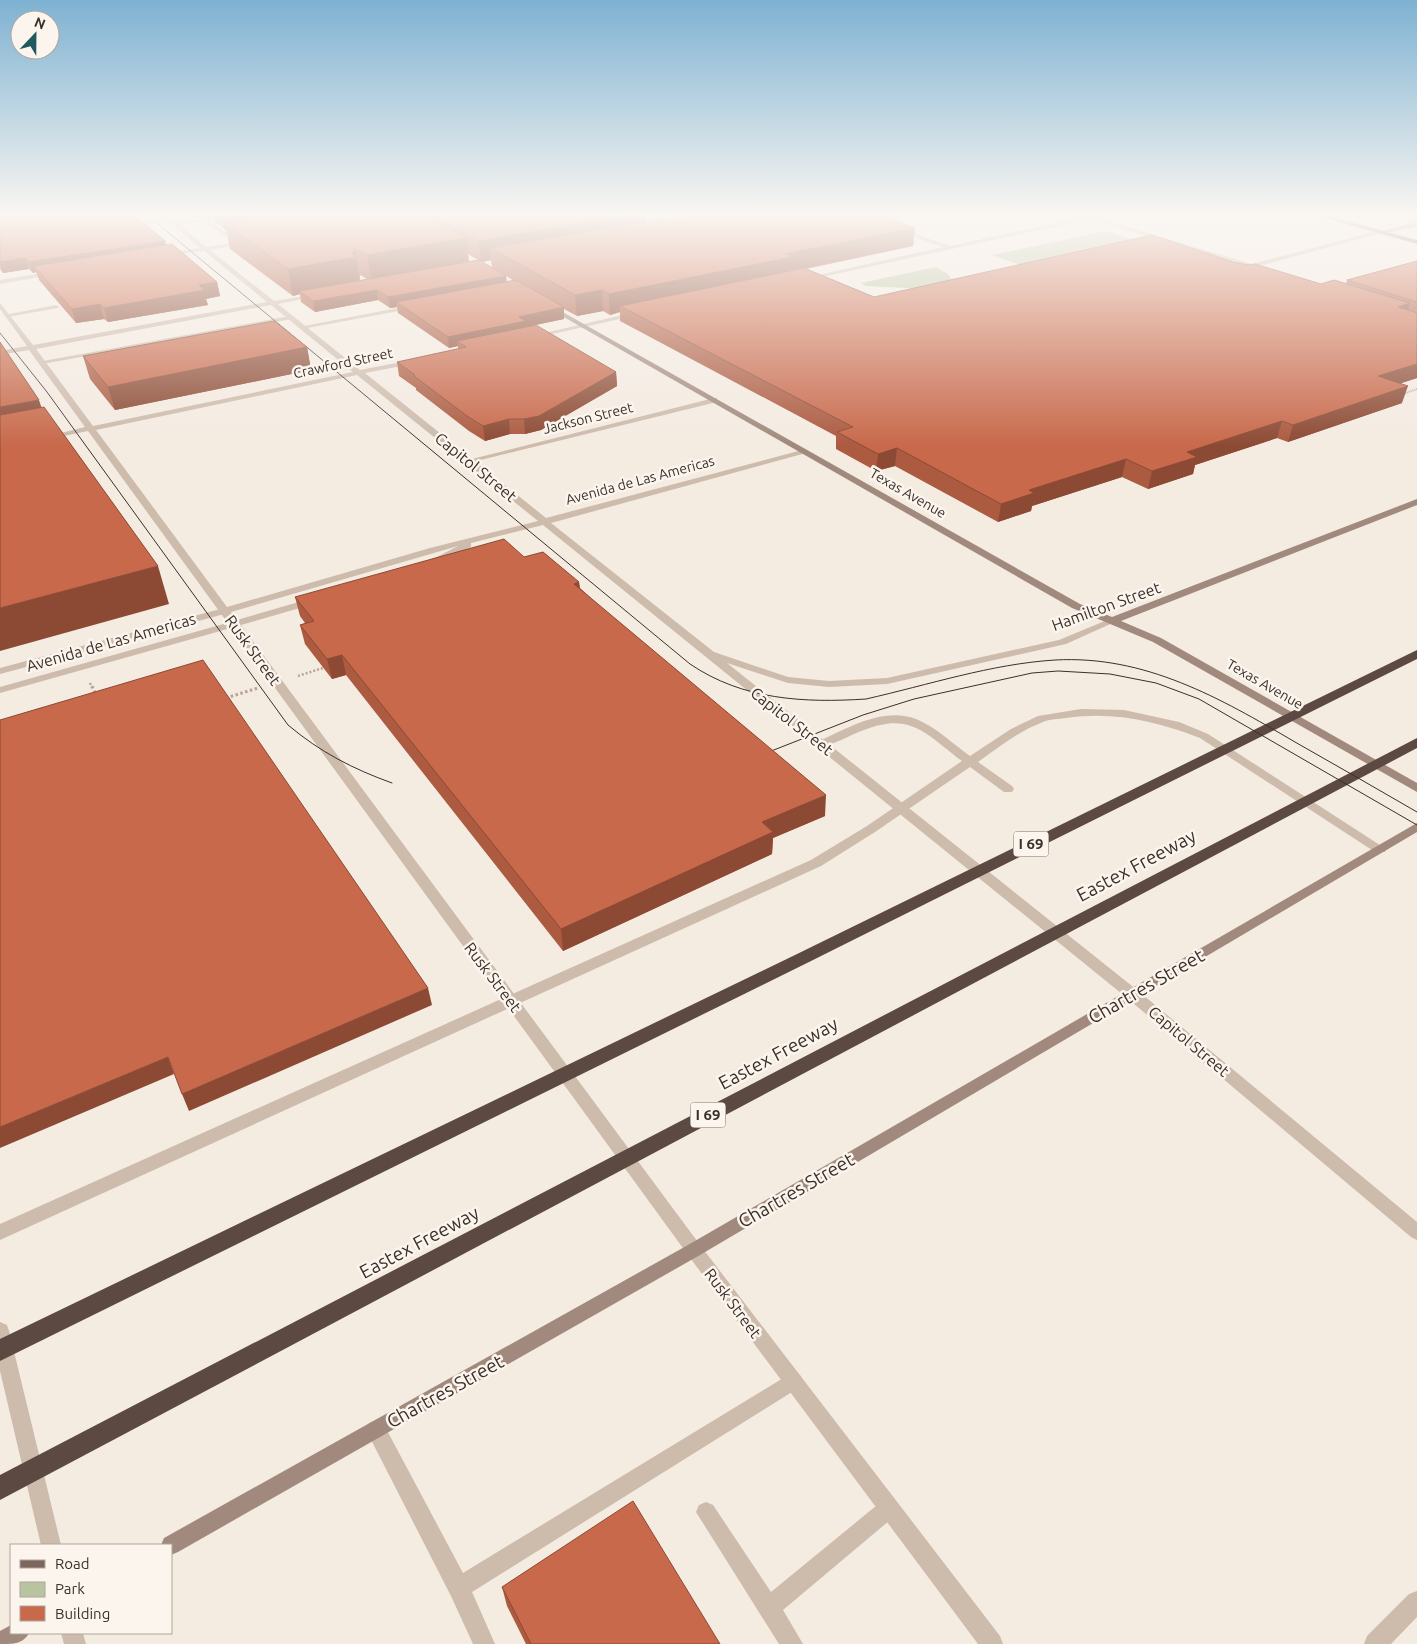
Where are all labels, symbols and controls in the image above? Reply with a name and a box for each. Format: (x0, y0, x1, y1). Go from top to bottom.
north arrow (10, 10, 60, 60)
text: N (32, 14, 48, 32)
street label: Crawford Street (292, 345, 395, 381)
street label: Jackson Street (541, 399, 635, 437)
street label: Capitol Street (432, 429, 521, 506)
street label: Avenida de Las Americas (564, 452, 716, 508)
street label: Texas Avenue (867, 465, 949, 521)
street label: Hamilton Street (1049, 578, 1163, 634)
street label: Avenida de Las Americas (24, 609, 198, 675)
street label: Rusk Street (221, 611, 285, 689)
street label: Texas Avenue (1224, 656, 1306, 712)
street label: Capitol Street (747, 683, 837, 759)
street label: Eastex Freeway (1073, 824, 1199, 906)
road number: I 69 (1014, 832, 1048, 856)
street label: Rusk Street (461, 939, 525, 1016)
street label: Chartres Street (1084, 944, 1208, 1028)
street label: Capitol Street (1145, 1002, 1233, 1080)
street label: Eastex Freeway (715, 1012, 841, 1094)
road number: I 69 (690, 1102, 726, 1128)
street label: Chartres Street (734, 1148, 858, 1232)
street label: Eastex Freeway (356, 1201, 482, 1283)
street label: Rusk Street (701, 1265, 765, 1342)
street label: Chartres Street (383, 1350, 508, 1432)
legend (10, 1544, 172, 1634)
text: Road (55, 1555, 90, 1572)
text: Park (55, 1580, 85, 1597)
text: Building (55, 1605, 110, 1622)

